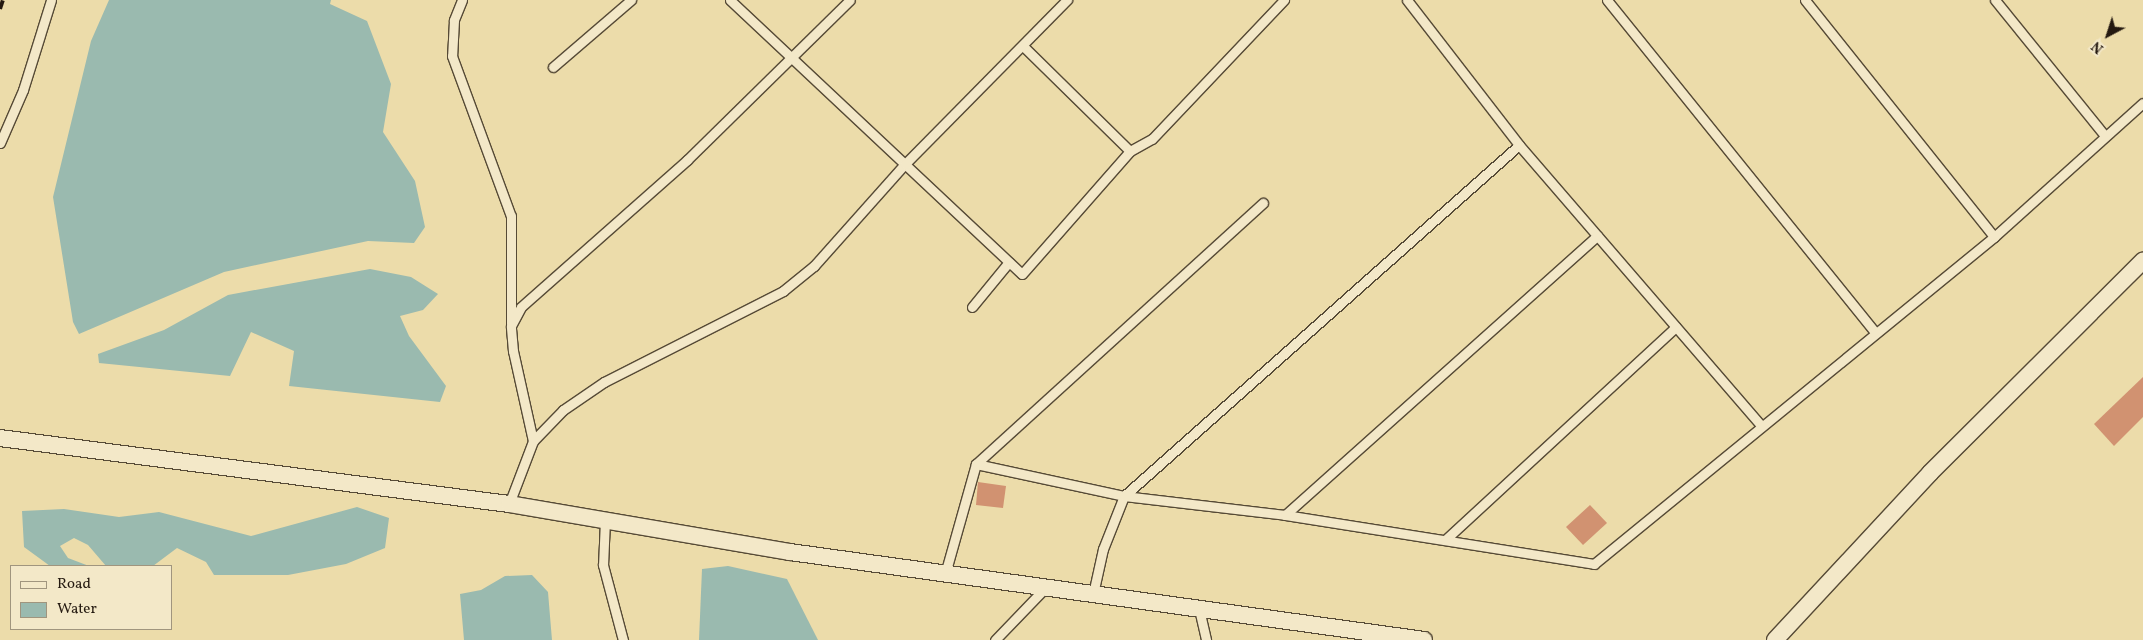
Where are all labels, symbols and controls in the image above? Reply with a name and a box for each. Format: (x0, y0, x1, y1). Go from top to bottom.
north arrow (2083, 10, 2133, 60)
text: N (2088, 36, 2108, 57)
legend (10, 565, 172, 630)
text: Road (57, 574, 91, 595)
text: Water (57, 599, 97, 620)

